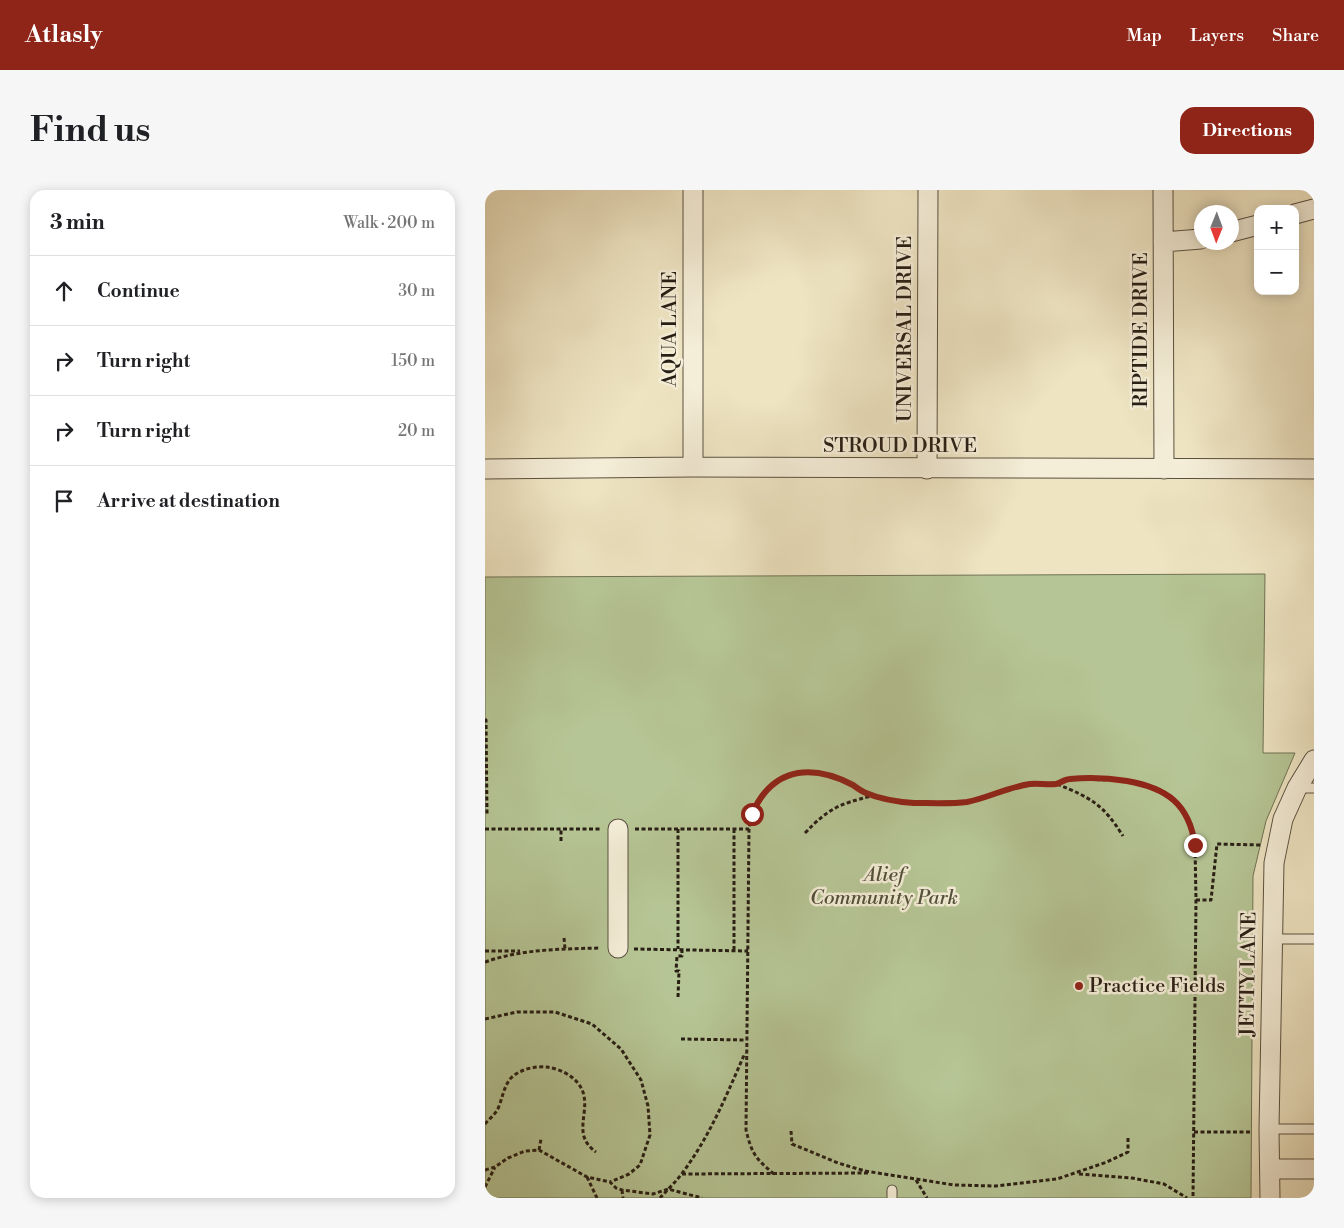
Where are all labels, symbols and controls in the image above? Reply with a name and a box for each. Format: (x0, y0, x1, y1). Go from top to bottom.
text: Atlasly (25, 20, 102, 50)
text: Map (1127, 24, 1162, 47)
text: Layers (1190, 24, 1244, 47)
text: Share (1272, 24, 1319, 47)
button: Directions (1180, 107, 1314, 154)
text: Find us (30, 109, 150, 152)
north arrow (1194, 205, 1239, 250)
map controls (1254, 205, 1299, 295)
button: + (1254, 205, 1299, 250)
text: 3 min (50, 210, 105, 236)
text: Walk · 200 m (343, 213, 435, 233)
street label: UNIVERSAL DRIVE (893, 236, 918, 422)
button: − (1254, 250, 1299, 295)
street label: RIPTIDE DRIVE (1129, 252, 1154, 408)
street label: AQUA LANE (658, 271, 683, 388)
icon: ahead (50, 277, 78, 305)
text: Continue (97, 279, 180, 303)
text: 30 m (398, 281, 435, 301)
icon: right (50, 347, 78, 375)
text: Turn right (97, 349, 190, 373)
text: 150 m (391, 351, 435, 371)
icon: right (50, 417, 78, 445)
text: Turn right (97, 419, 190, 443)
text: 20 m (398, 421, 435, 441)
street label: STROUD DRIVE (823, 434, 977, 459)
icon: arrive (50, 487, 78, 515)
text: Arrive at destination (97, 489, 280, 513)
route start (741, 803, 764, 826)
route end (1184, 834, 1207, 857)
park label: Alief Community Park (810, 863, 958, 911)
street label: JETTY LANE (1235, 911, 1263, 1038)
place label: Practice Fields (1089, 974, 1225, 999)
marker: Practice Fields (1073, 980, 1085, 992)

